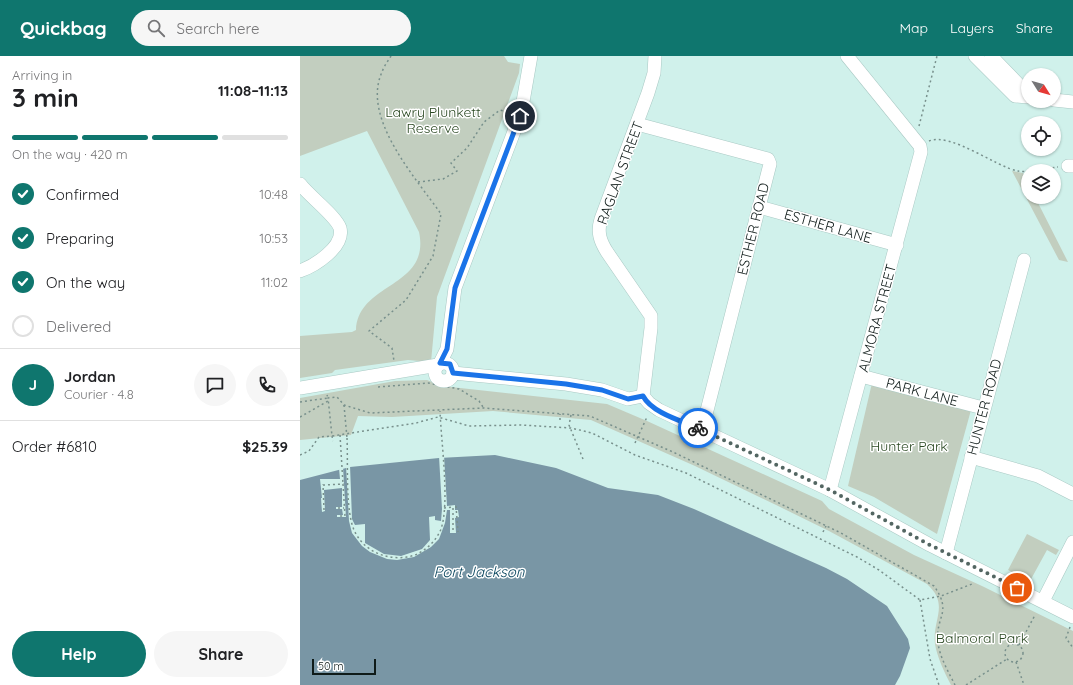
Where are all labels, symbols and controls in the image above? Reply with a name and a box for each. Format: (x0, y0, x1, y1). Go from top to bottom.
search box (131, 10, 411, 46)
text: Quickbag (20, 16, 107, 40)
icon: search (145, 17, 167, 39)
text: Search here (177, 19, 259, 38)
text: Map (899, 19, 928, 37)
text: Layers (950, 19, 994, 37)
text: Share (1016, 19, 1053, 37)
text: Arriving in (12, 67, 72, 83)
north arrow (1021, 68, 1061, 108)
map controls (1021, 68, 1061, 204)
text: 3 min (12, 81, 79, 114)
text: 11:08–11:13 (218, 81, 288, 100)
pin (503, 99, 537, 133)
park label: Lawry Plunkett Reserve (385, 103, 481, 137)
icon: home (509, 105, 531, 127)
button: locate (1021, 116, 1061, 156)
street label: RAGLAN STREET (593, 119, 647, 227)
text: On the way · 420 m (12, 146, 128, 162)
button: layers (1021, 164, 1061, 204)
street label: ESTHER ROAD (733, 181, 773, 277)
icon: check (12, 183, 34, 205)
text: Confirmed (46, 185, 119, 204)
text: 10:48 (259, 186, 288, 202)
street label: ESTHER LANE (782, 205, 874, 247)
icon: check (12, 227, 34, 249)
text: Preparing (46, 229, 114, 248)
text: 10:53 (259, 230, 288, 246)
street label: ALMORA STREET (854, 262, 900, 374)
icon: check (12, 271, 34, 293)
text: On the way (46, 273, 125, 292)
text: 11:02 (261, 274, 288, 290)
text: Delivered (46, 317, 111, 336)
street label: HUNTER ROAD (963, 357, 1005, 457)
button: chat (194, 364, 236, 406)
button: phone (246, 364, 288, 406)
text: Jordan (64, 367, 116, 386)
street label: PARK LANE (884, 374, 960, 410)
text: J (29, 375, 37, 394)
text: Courier · 4.8 (64, 386, 134, 402)
courier (678, 408, 718, 448)
icon: bike (687, 417, 709, 439)
text: Order #6810 (12, 437, 97, 456)
text: $25.39 (242, 437, 288, 456)
park label: Hunter Park (870, 437, 948, 455)
water label: Port Jackson (434, 562, 525, 581)
pin (1000, 571, 1034, 605)
icon: bag (1006, 577, 1028, 599)
park label: Balmoral Park (936, 629, 1028, 647)
button: Help (12, 631, 146, 677)
button: Share (154, 631, 288, 677)
scale bar (312, 657, 376, 676)
text: 50 m (318, 659, 344, 673)

